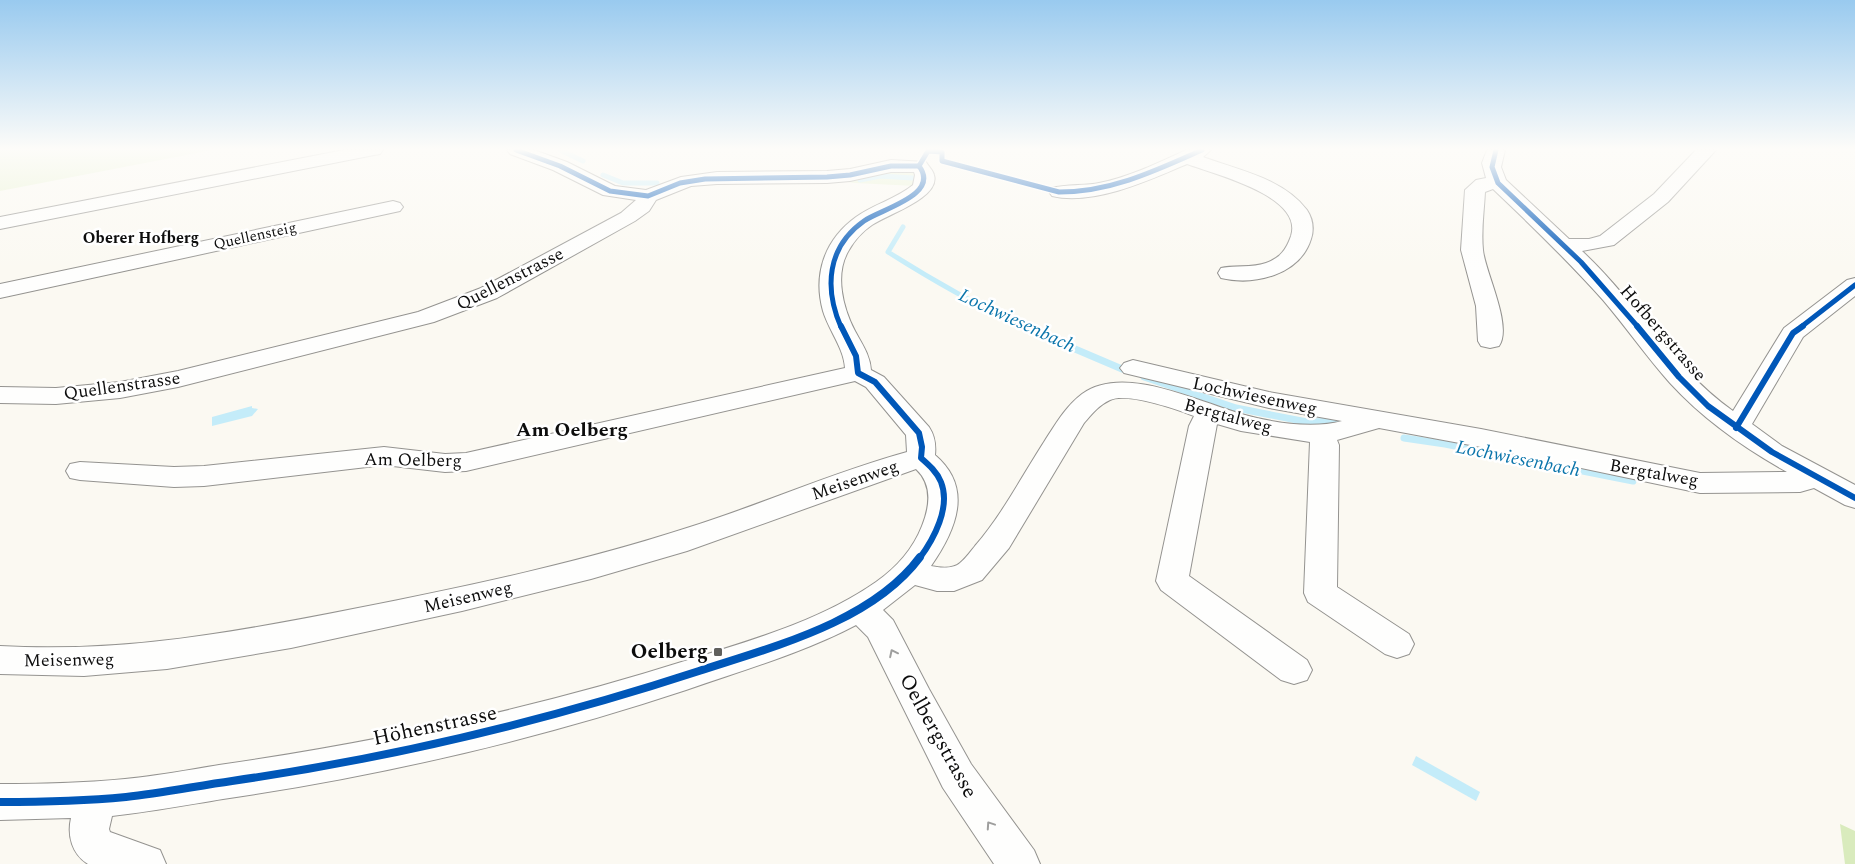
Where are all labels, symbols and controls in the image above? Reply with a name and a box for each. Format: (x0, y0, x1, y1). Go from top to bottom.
street label: Quellensteig (211, 216, 299, 256)
district label: Oberer Hofberg (83, 226, 199, 250)
street label: Quellenstrasse (452, 240, 568, 318)
street label: Hofbergstrasse (1613, 279, 1713, 387)
water label: Lochwiesenbach (954, 281, 1080, 361)
street label: Quellenstrasse (62, 364, 182, 408)
street label: Lochwiesenweg (1190, 370, 1320, 422)
street label: Bergtalweg (1181, 391, 1275, 441)
district label: Am Oelberg (516, 415, 628, 445)
water label: Lochwiesenbach (1453, 433, 1583, 485)
street label: Am Oelberg (364, 446, 462, 474)
street label: Bergtalweg (1607, 452, 1701, 494)
street label: Meisenweg (808, 453, 902, 507)
street label: Meisenweg (421, 574, 515, 620)
place label: Oelberg (631, 636, 708, 668)
street label: Meisenweg (24, 646, 114, 674)
marker: Oelberg (712, 646, 724, 658)
one-way arrow (889, 649, 899, 658)
street label: Oelbergstrasse (890, 668, 986, 804)
street label: Höhenstrasse (370, 697, 500, 755)
one-way arrow (987, 821, 996, 831)

